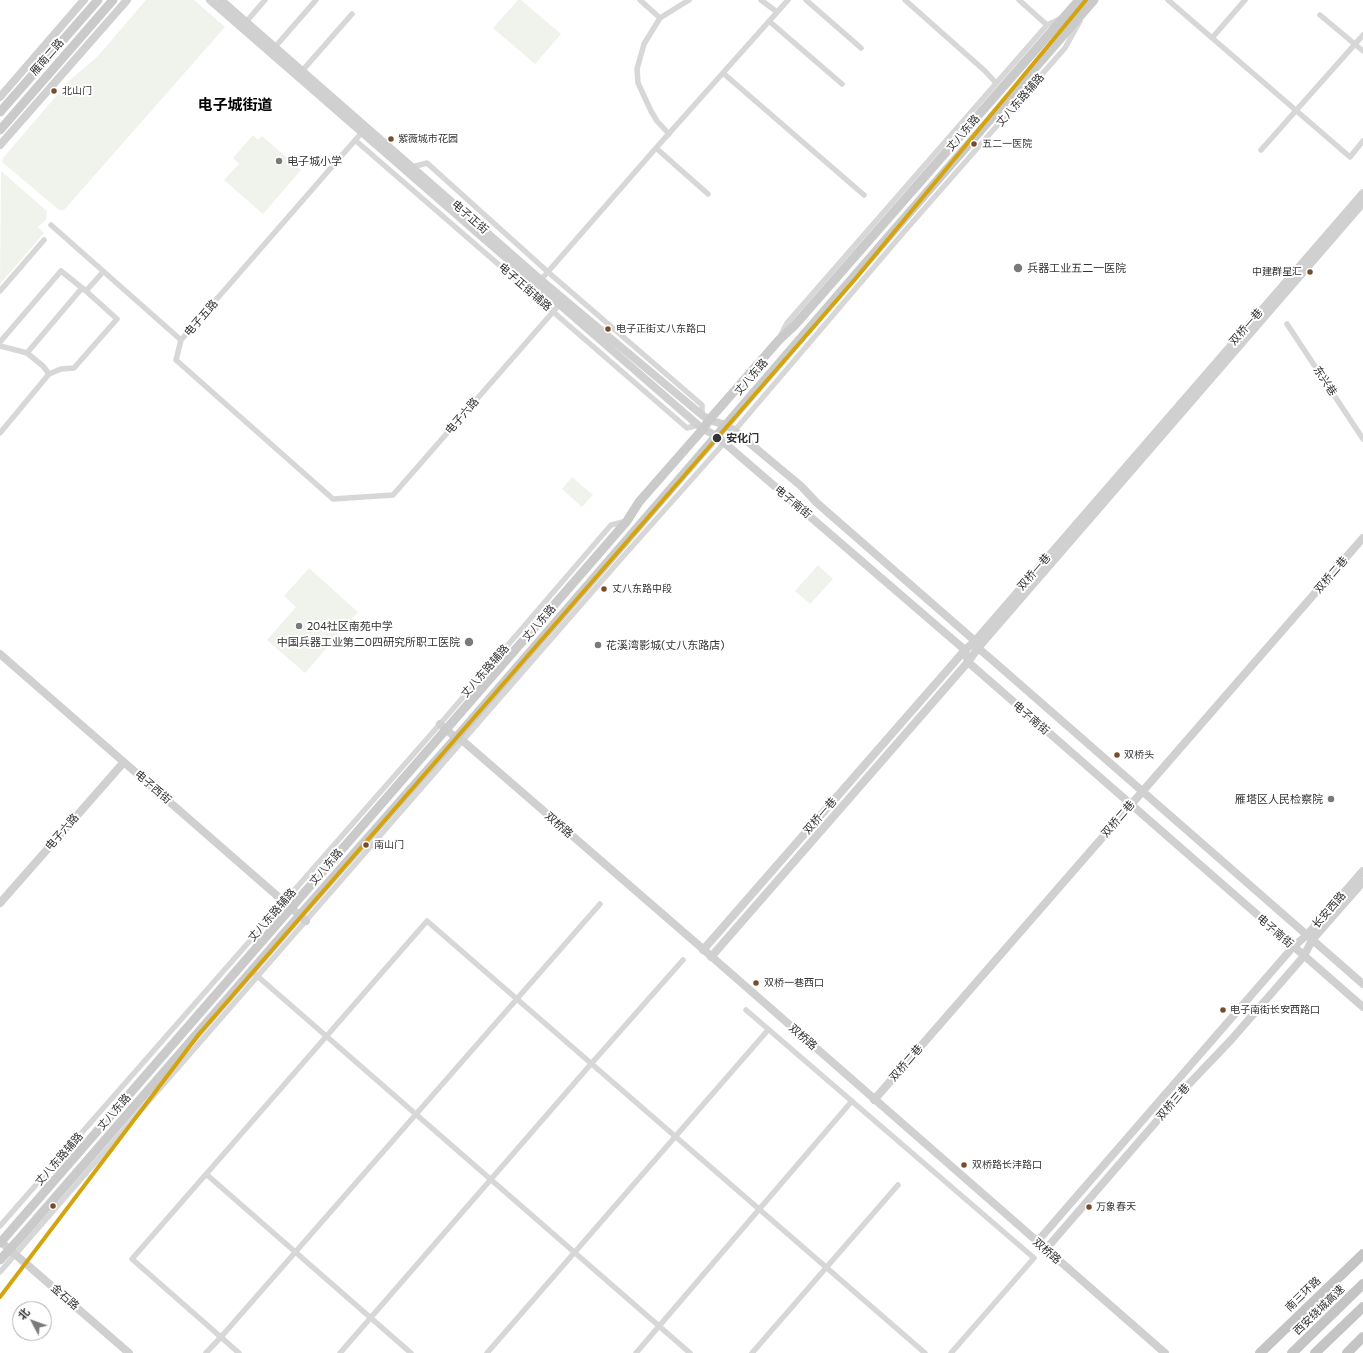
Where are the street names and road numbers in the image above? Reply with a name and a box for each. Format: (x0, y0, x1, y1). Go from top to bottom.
street label: 雁南二路 (28, 36, 66, 78)
street label: 丈八东路辅路 (993, 71, 1047, 129)
street label: 丈八东路 (944, 112, 982, 154)
street label: 电子正街 (449, 198, 491, 236)
street label: 电子正街辅路 (496, 260, 554, 314)
street label: 电子五路 (182, 297, 220, 339)
street label: 双桥一巷 (1227, 306, 1265, 348)
street label: 丈八东路 (732, 356, 770, 398)
street label: 东兴巷 (1310, 364, 1340, 398)
street label: 电子六路 (443, 395, 481, 437)
street label: 电子南街 (772, 483, 814, 521)
street label: 双桥一巷 (1015, 551, 1053, 593)
street label: 双桥二巷 (1312, 554, 1350, 596)
street label: 丈八东路 (520, 602, 558, 644)
street label: 丈八东路辅路 (458, 642, 512, 700)
street label: 电子南街 (1010, 699, 1052, 737)
street label: 电子西街 (132, 768, 174, 806)
street label: 双桥一巷 (801, 795, 839, 837)
street label: 双桥二巷 (1099, 798, 1137, 840)
street label: 双桥路 (542, 809, 576, 841)
street label: 电子六路 (43, 811, 81, 853)
street label: 丈八东路 (307, 846, 345, 888)
street label: 丈八东路辅路 (245, 886, 299, 944)
street label: 长安西路 (1310, 889, 1348, 931)
street label: 电子南街 (1254, 912, 1296, 950)
street label: 双桥路 (786, 1021, 820, 1053)
street label: 双桥二巷 (887, 1042, 925, 1084)
street label: 双桥三巷 (1154, 1081, 1192, 1123)
street label: 丈八东路 (95, 1091, 133, 1133)
street label: 丈八东路辅路 (32, 1130, 86, 1188)
street label: 双桥路 (1030, 1235, 1064, 1267)
street label: 南三环路 (1283, 1274, 1323, 1314)
street label: 金石路 (48, 1281, 82, 1313)
street label: 西安绕城高速 (1291, 1282, 1347, 1338)

